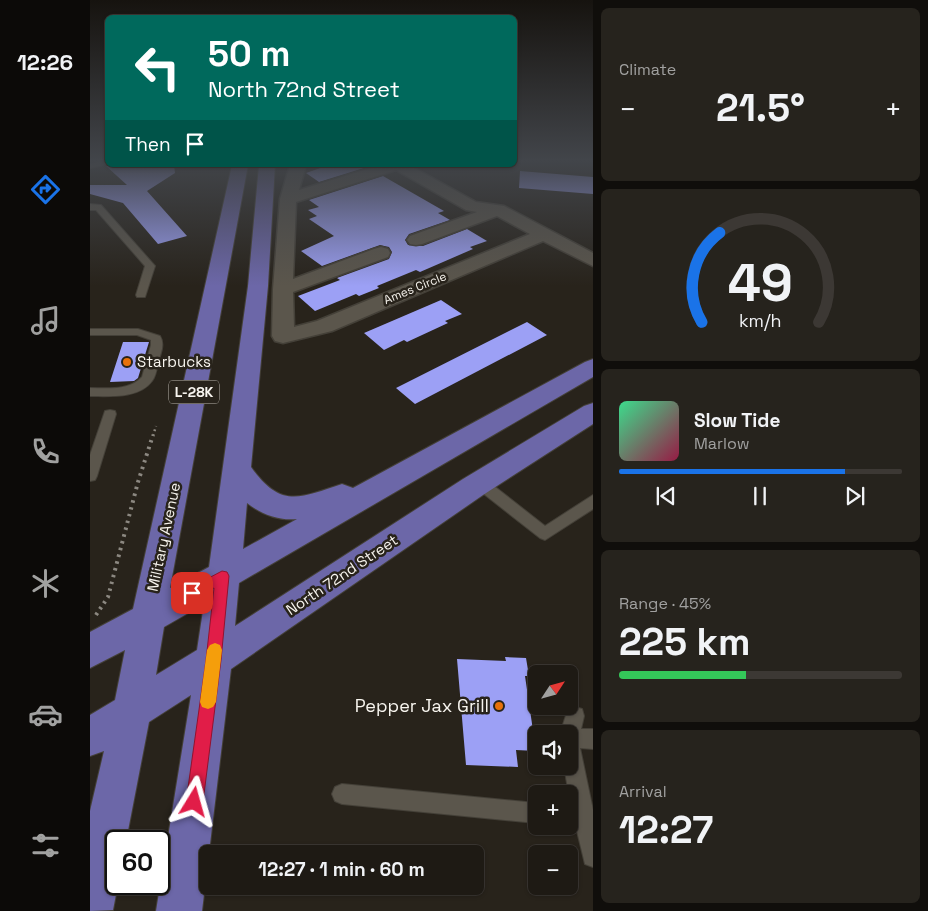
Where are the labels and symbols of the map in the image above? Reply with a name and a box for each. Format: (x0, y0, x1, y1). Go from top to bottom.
street label: Ames Circle (381, 268, 449, 308)
place label: Starbucks (137, 352, 211, 371)
marker: Starbucks (121, 356, 133, 368)
road number: L-28K (169, 381, 219, 404)
street label: Military Avenue (143, 481, 184, 593)
street label: North 72nd Street (282, 530, 401, 619)
pin (171, 572, 213, 614)
north arrow (528, 665, 578, 715)
place label: Pepper Jax Grill (355, 694, 489, 717)
marker: Pepper Jax Grill (493, 700, 505, 712)
position arrow (167, 775, 219, 827)
speed limit sign: 60 (105, 830, 170, 895)

